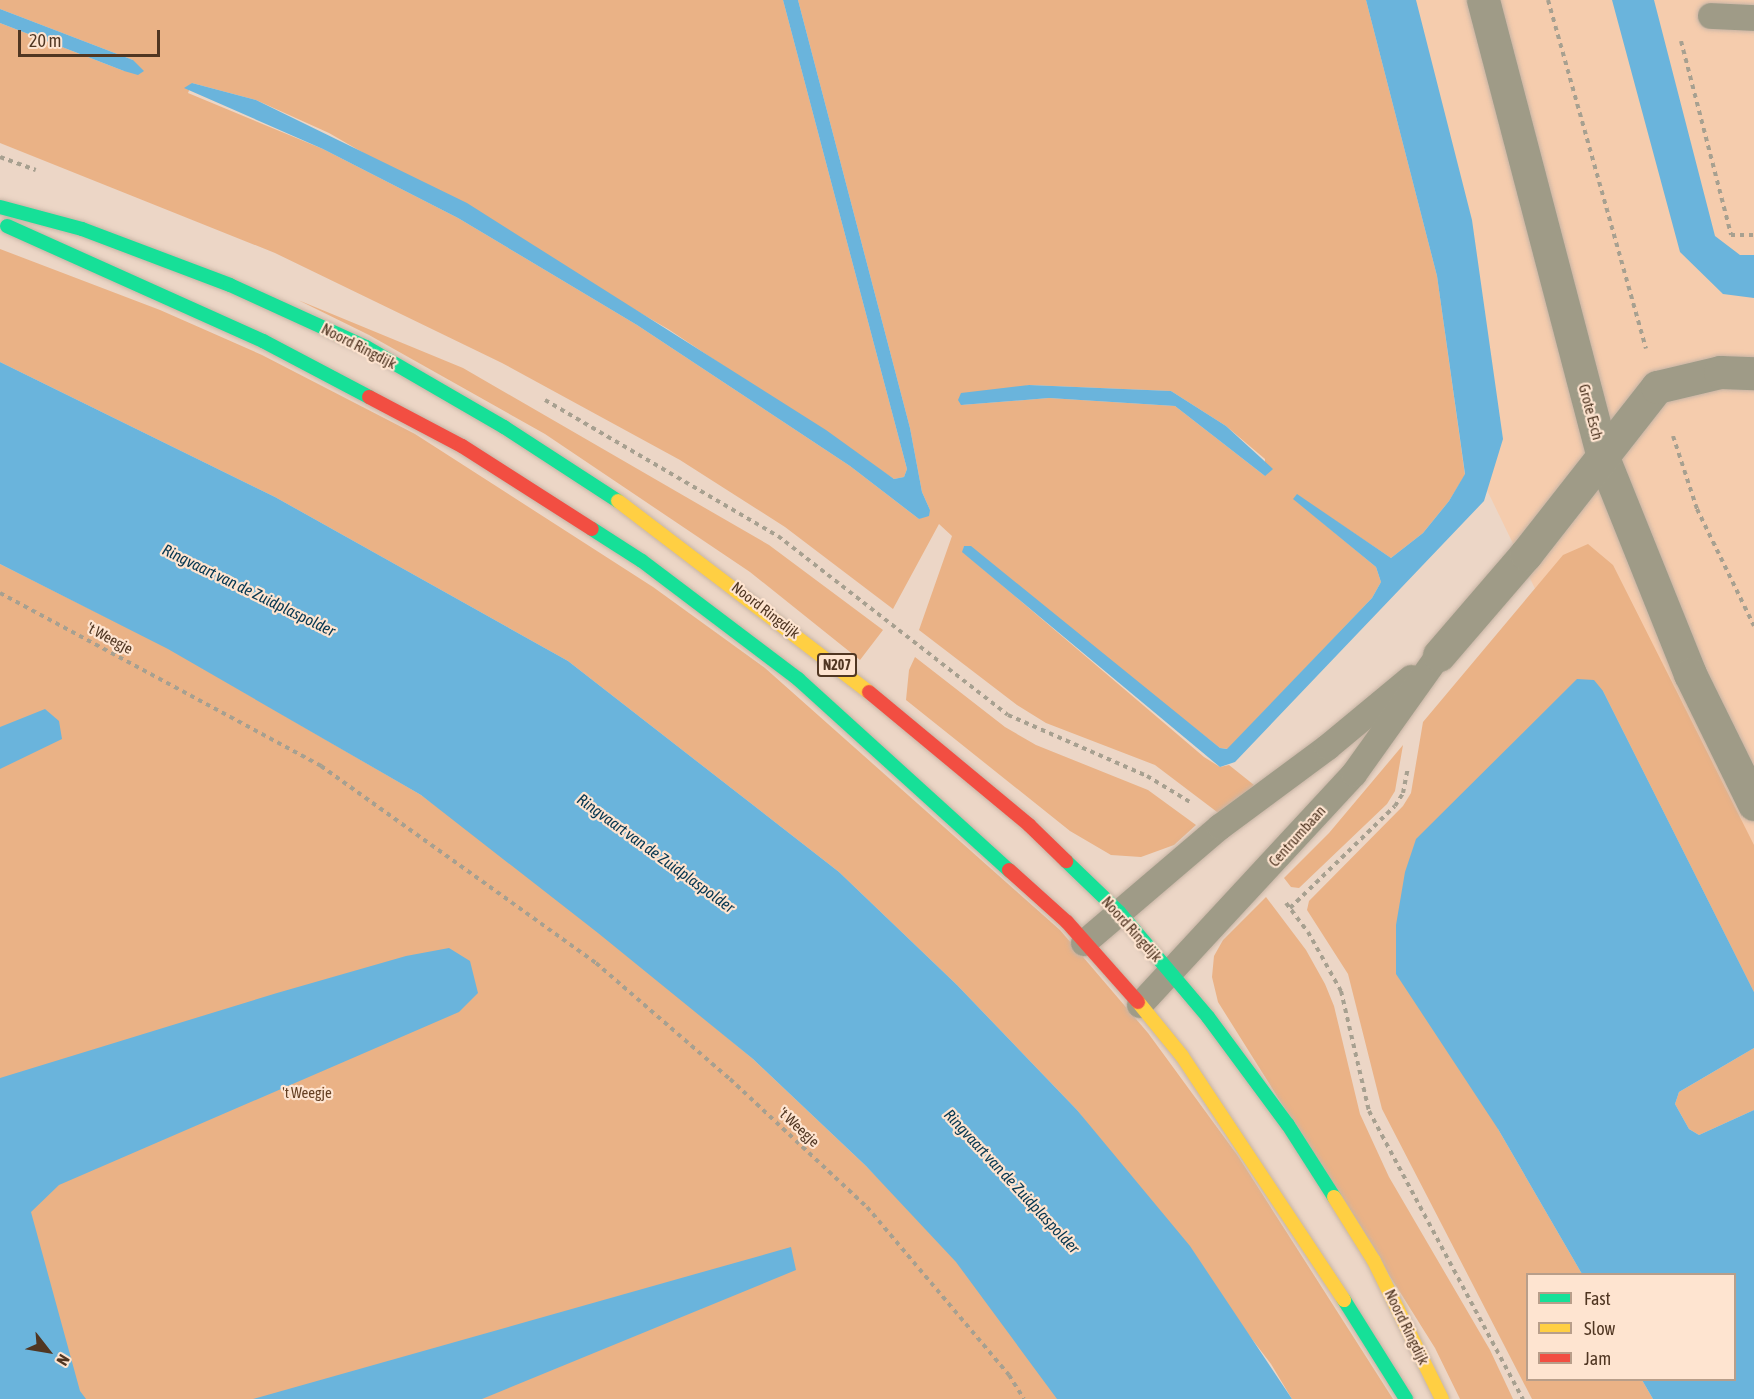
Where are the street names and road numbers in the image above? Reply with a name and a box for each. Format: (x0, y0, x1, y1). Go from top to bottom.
street label: Noord Ringdijk (319, 319, 399, 373)
street label: Grote Esch (1575, 382, 1607, 442)
street label: Noord Ringdijk (728, 578, 804, 642)
street label: 't Weegje (84, 618, 136, 658)
road number: N207 (816, 654, 858, 676)
street label: Centrumbaan (1265, 802, 1329, 870)
street label: Noord Ringdijk (1098, 893, 1166, 965)
street label: 't Weegje (775, 1104, 823, 1150)
street label: Noord Ringdijk (1381, 1286, 1433, 1368)

